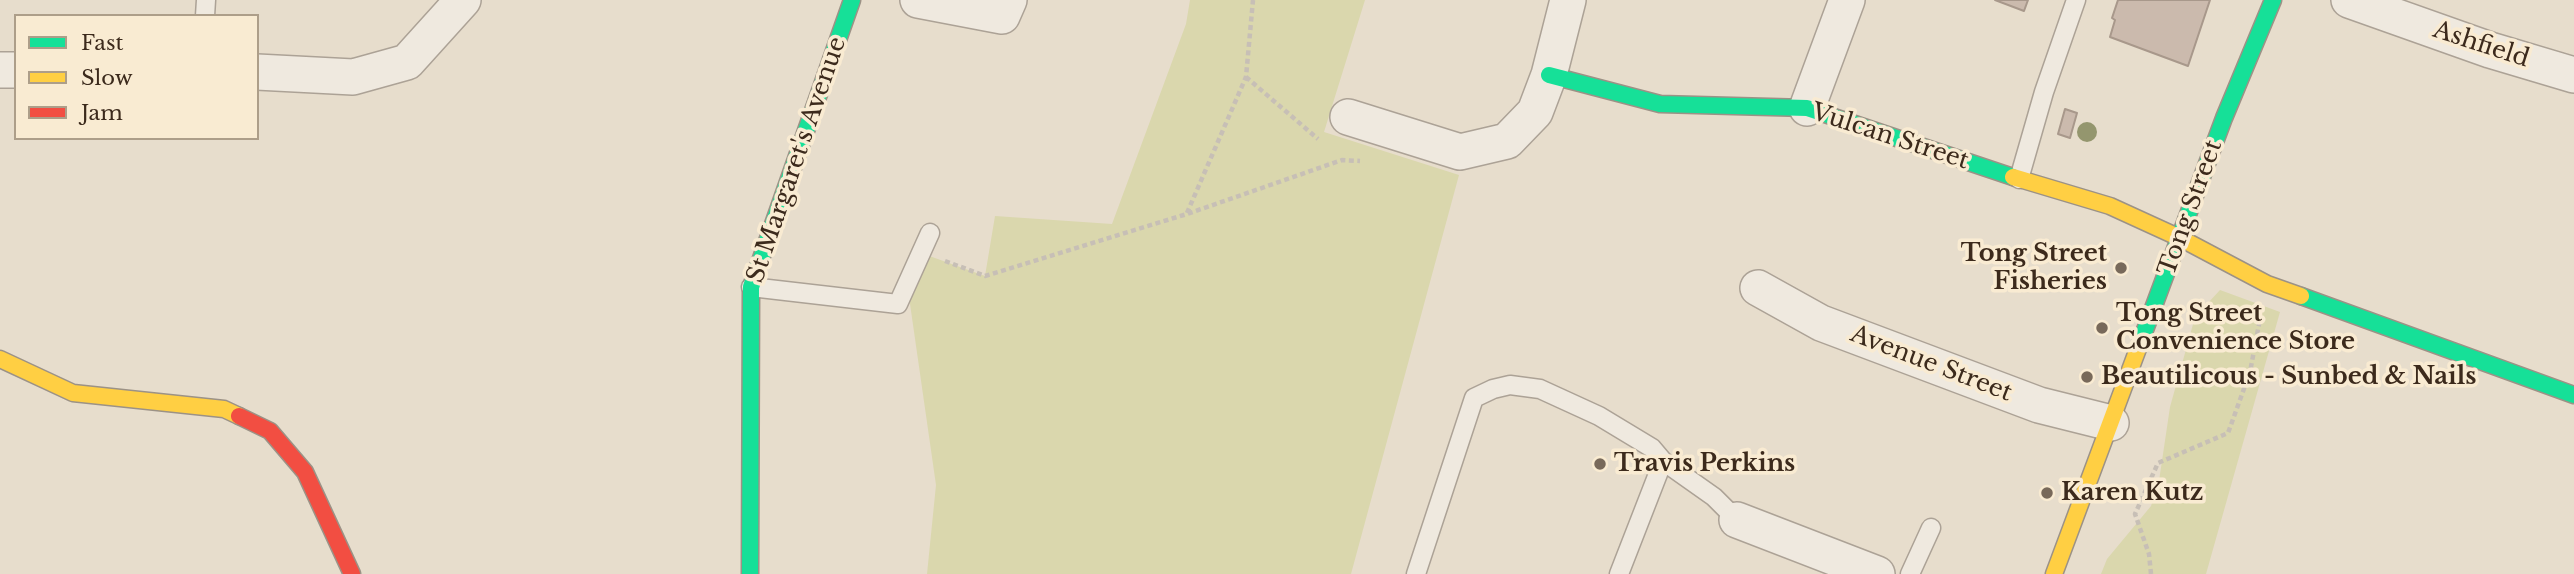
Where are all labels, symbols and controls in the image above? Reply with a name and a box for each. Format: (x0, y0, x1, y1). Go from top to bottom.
legend (14, 14, 259, 140)
street label: Ashfield (2429, 16, 2533, 74)
text: Fast (81, 30, 123, 56)
street label: St Margaret's Avenue (741, 33, 853, 287)
text: Slow (81, 65, 133, 91)
street label: Vulcan Street (1808, 98, 1972, 176)
text: Jam (81, 100, 123, 126)
street label: Tong Street (2153, 136, 2229, 280)
place label: Tong Street Fisheries (1961, 240, 2107, 296)
marker: Tong Street Fisheries (2113, 260, 2129, 276)
place label: Tong Street Convenience Store (2116, 300, 2355, 356)
street label: Avenue Street (1846, 320, 2016, 408)
marker: Tong Street Convenience Store (2094, 320, 2110, 336)
place label: Beautilicous - Sunbed & Nails (2101, 363, 2476, 391)
marker: Beautilicous - Sunbed & Nails (2079, 369, 2095, 385)
place label: Travis Perkins (1614, 450, 1795, 478)
marker: Travis Perkins (1592, 456, 1608, 472)
place label: Karen Kutz (2061, 479, 2203, 507)
marker: Karen Kutz (2039, 485, 2055, 501)

